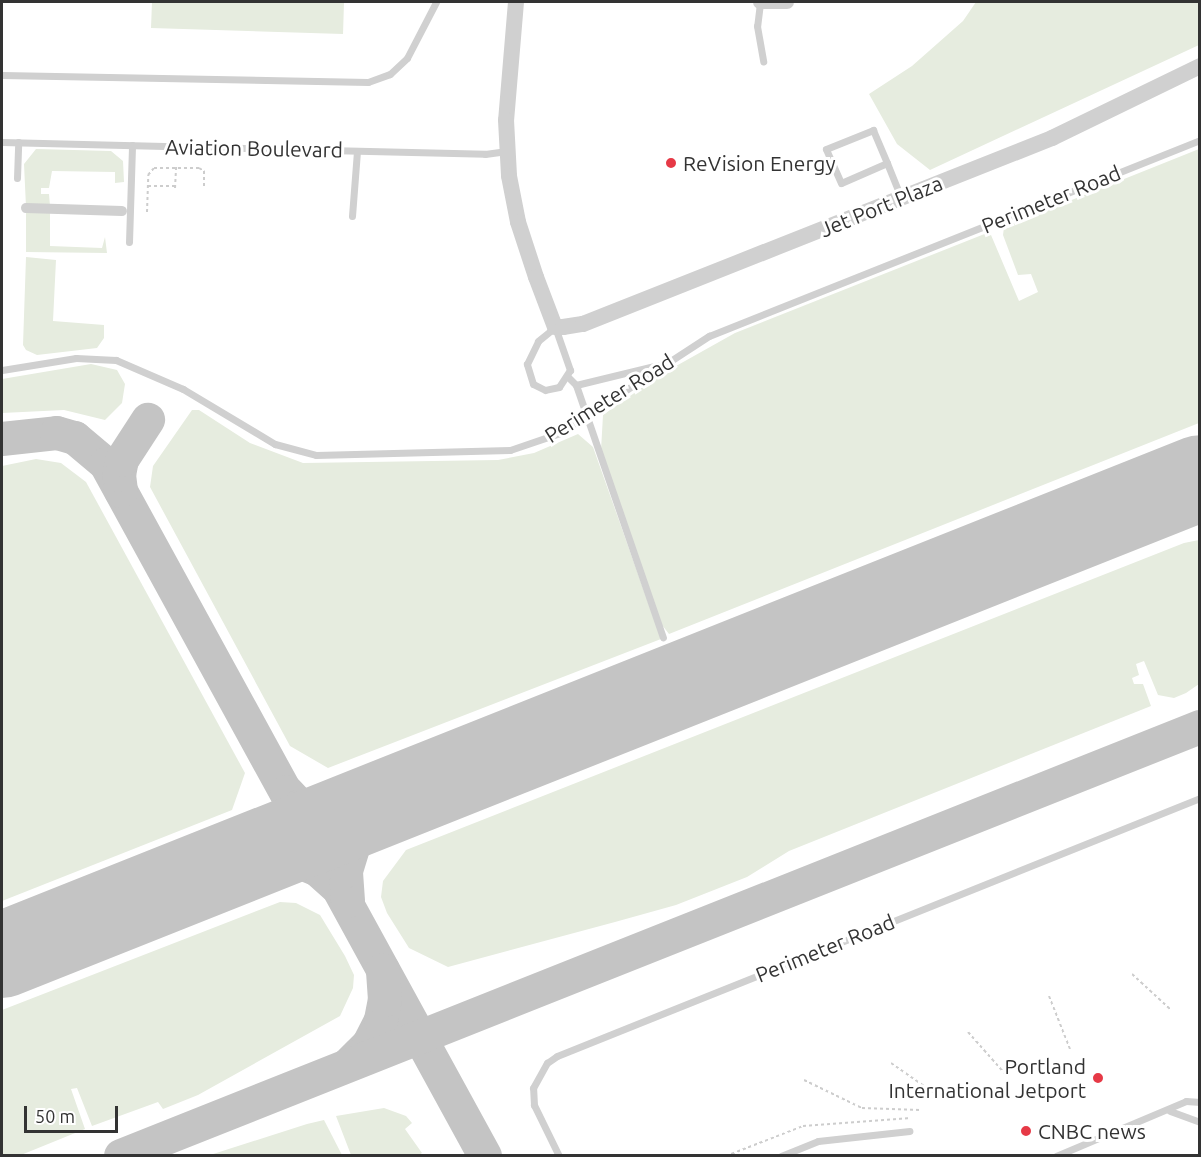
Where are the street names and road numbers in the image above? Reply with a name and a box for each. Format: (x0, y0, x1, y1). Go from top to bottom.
street label: Aviation Boulevard (165, 134, 343, 162)
street label: Perimeter Road (978, 160, 1124, 238)
street label: Jet Port Plaza (816, 170, 946, 242)
street label: Perimeter Road (540, 348, 678, 448)
street label: Perimeter Road (752, 909, 898, 987)

